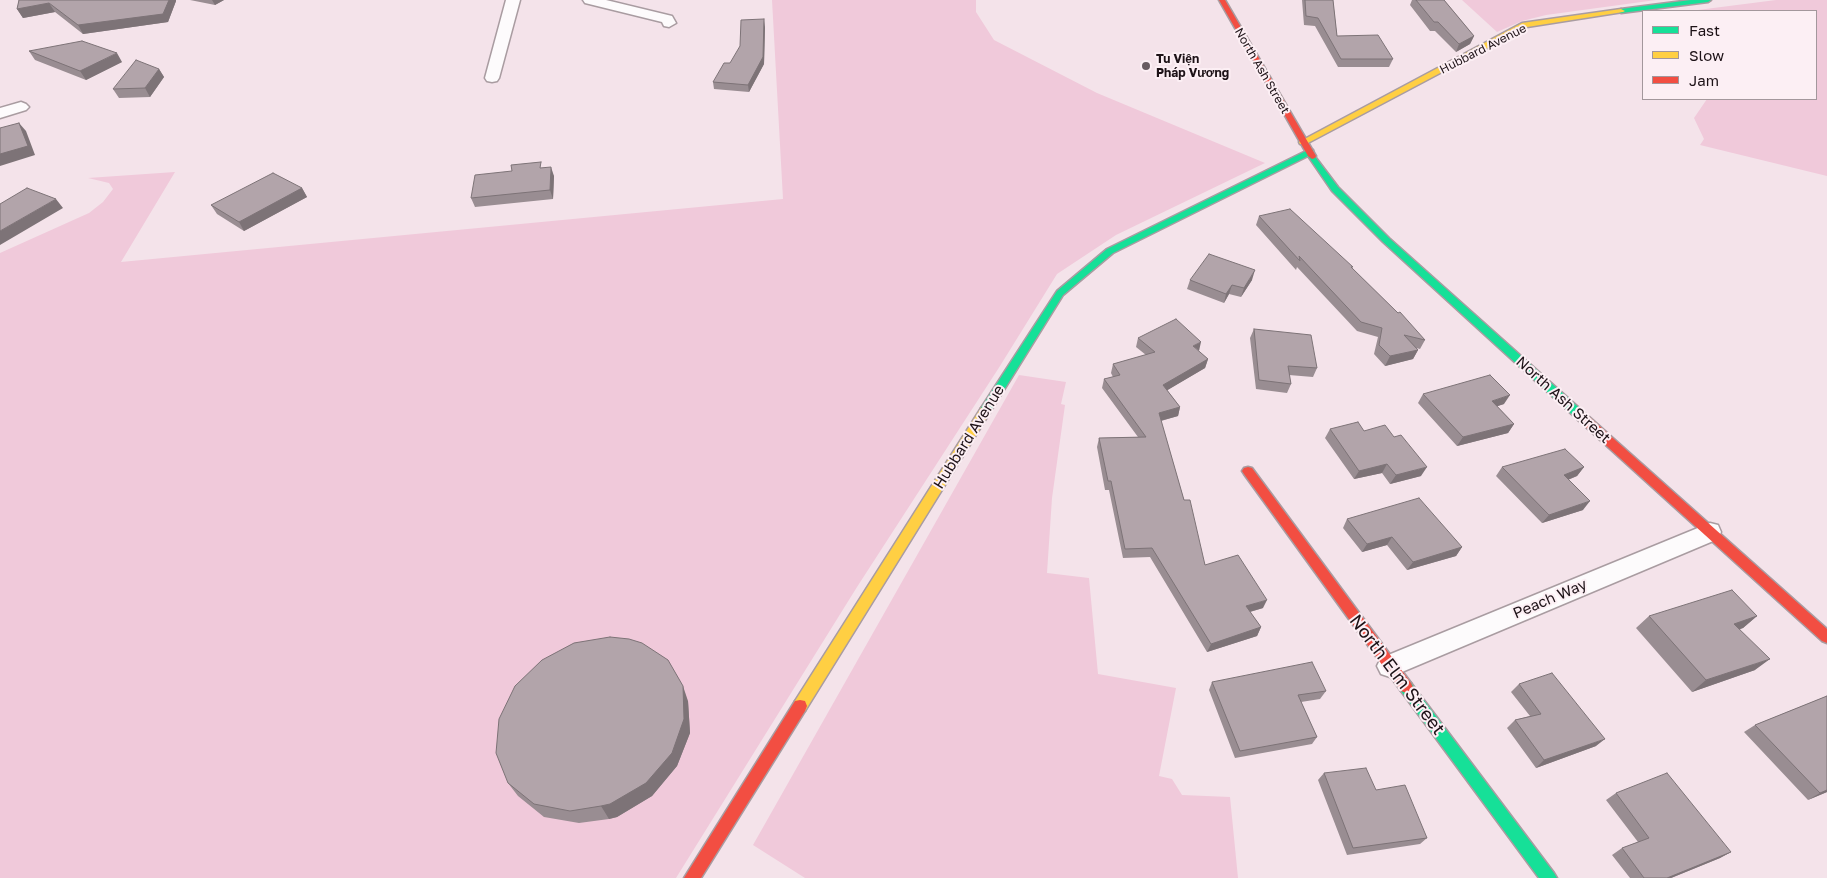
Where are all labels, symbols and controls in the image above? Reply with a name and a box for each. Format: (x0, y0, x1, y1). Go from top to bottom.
legend (1642, 10, 1817, 100)
street label: Hubbard Avenue (1437, 21, 1529, 77)
text: Fast (1689, 21, 1720, 39)
street label: North Ash Street (1232, 26, 1292, 116)
text: Slow (1689, 46, 1724, 64)
place label: Tu Viện Pháp Vương (1156, 52, 1229, 80)
marker: Tu Viện Pháp Vương (1140, 60, 1152, 72)
text: Jam (1689, 71, 1719, 89)
street label: North Ash Street (1512, 353, 1614, 447)
street label: Hubbard Avenue (930, 382, 1008, 492)
street label: Peach Way (1510, 575, 1590, 623)
street label: North Elm Street (1345, 611, 1449, 739)

